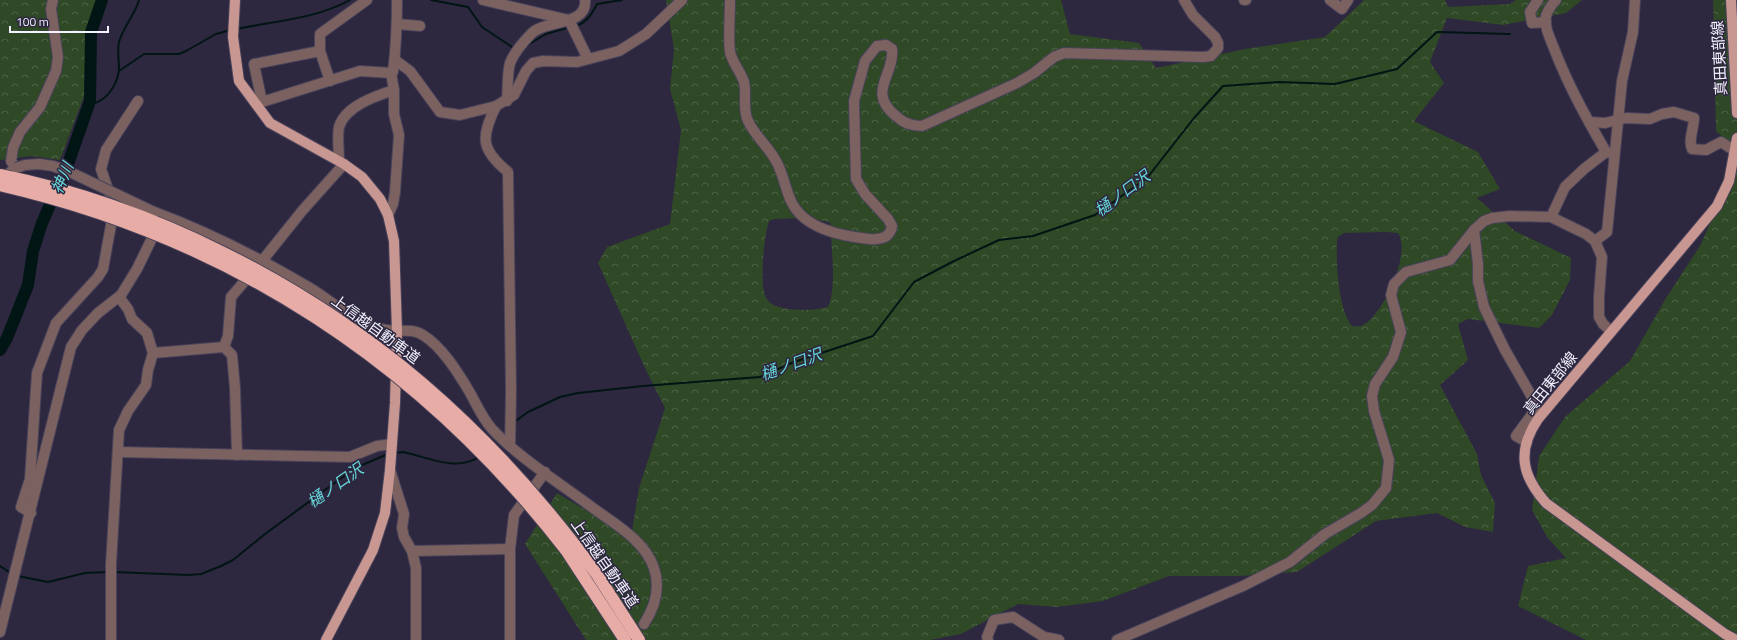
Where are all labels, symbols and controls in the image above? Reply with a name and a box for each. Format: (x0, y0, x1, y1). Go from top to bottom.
scale bar (10, 8, 108, 34)
text: 100 m (16, 12, 49, 31)
street label: 真田東部線 (1706, 20, 1732, 96)
water label: 神川 (45, 157, 80, 197)
water label: 樋ノ口沢 (1089, 163, 1156, 222)
street label: 上信越自動車道 (327, 289, 425, 369)
water label: 樋ノ口沢 (757, 341, 827, 386)
street label: 真田東部線 (1517, 347, 1583, 419)
water label: 樋ノ口沢 (302, 456, 370, 513)
street label: 上信越自動車道 (565, 513, 645, 613)

